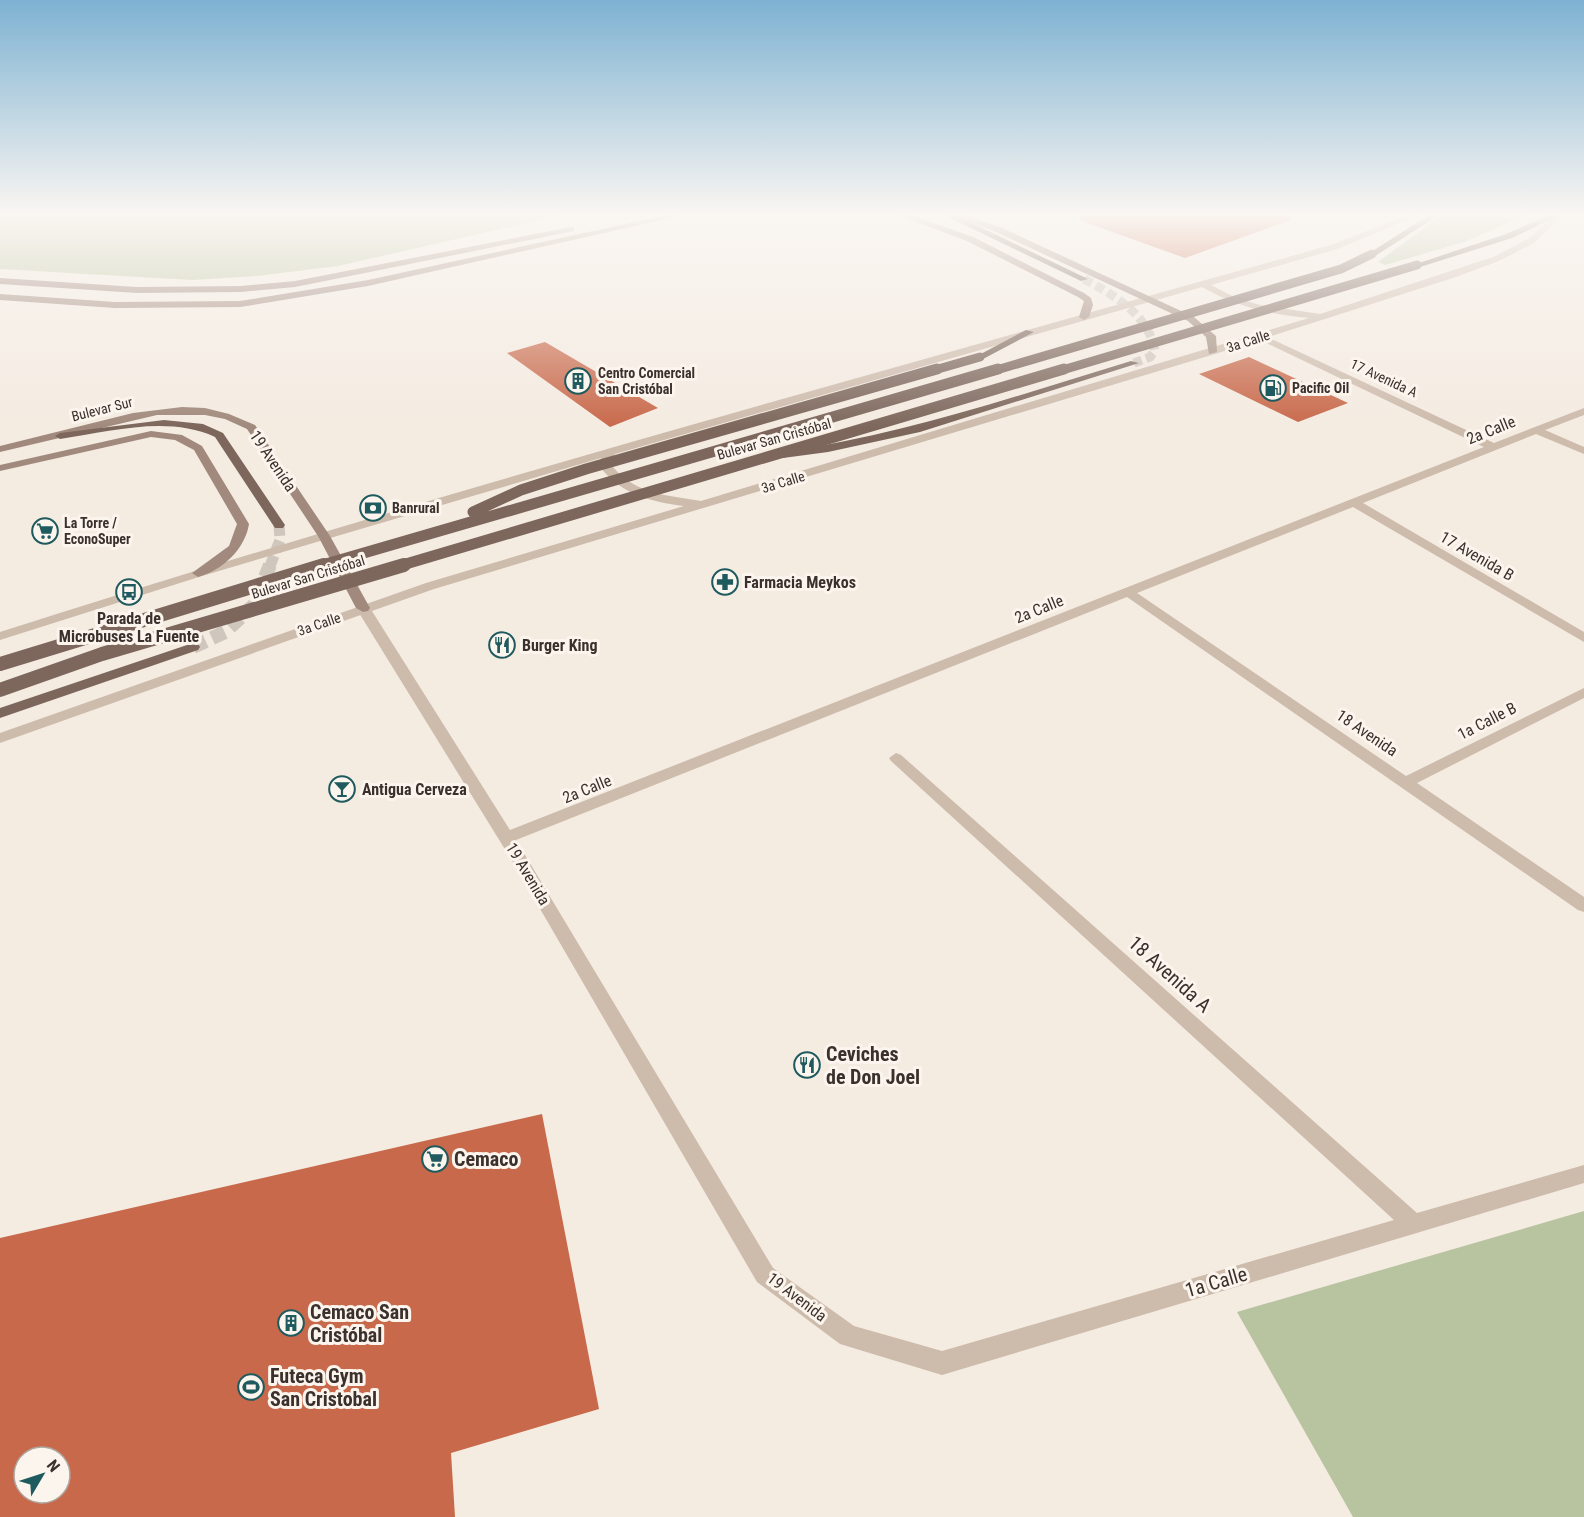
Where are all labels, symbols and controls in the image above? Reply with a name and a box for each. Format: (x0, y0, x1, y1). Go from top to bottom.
street label: 3a Calle (1224, 326, 1272, 355)
street label: 17 Avenida A (1348, 355, 1420, 401)
place label: Centro Comercial San Cristóbal (598, 365, 695, 397)
building icon: Centro Comercial San Cristóbal (563, 366, 593, 396)
fuel station icon: Pacific Oil (1258, 373, 1288, 403)
place label: Pacific Oil (1292, 380, 1349, 396)
street label: Bulevar Sur (70, 394, 134, 424)
street label: 2a Calle (1464, 412, 1518, 448)
street label: Bulevar San Cristóbal (715, 415, 833, 463)
street label: 19 Avenida (246, 427, 300, 495)
street label: 3a Calle (759, 468, 807, 496)
bank icon: Banrural (358, 493, 388, 523)
place label: Banrural (392, 500, 439, 516)
place label: La Torre / EconoSuper (64, 515, 131, 547)
supermarket icon: La Torre / EconoSuper (30, 516, 60, 546)
street label: 17 Avenida B (1437, 527, 1517, 585)
street label: Bulevar San Cristóbal (249, 552, 367, 602)
pharmacy icon: Farmacia Meykos (710, 567, 740, 597)
place label: Farmacia Meykos (744, 573, 856, 592)
bus stop icon: Parada de Microbuses La Fuente (114, 577, 144, 607)
street label: 2a Calle (1012, 591, 1066, 627)
place label: Parada de Microbuses La Fuente (59, 609, 200, 646)
street label: 3a Calle (295, 609, 343, 639)
restaurant icon: Burger King (487, 630, 517, 660)
place label: Burger King (522, 636, 598, 655)
street label: 1a Calle B (1455, 698, 1519, 744)
street label: 18 Avenida (1333, 706, 1401, 760)
street label: 2a Calle (560, 771, 614, 807)
bar icon: Antigua Cerveza (327, 774, 357, 804)
place label: Antigua Cerveza (362, 780, 467, 799)
street label: 19 Avenida (502, 839, 554, 909)
street label: 18 Avenida A (1124, 931, 1217, 1018)
place label: Ceviches de Don Joel (826, 1042, 920, 1089)
restaurant icon: Ceviches de Don Joel (792, 1050, 822, 1080)
supermarket icon: Cemaco (420, 1144, 450, 1174)
place label: Cemaco (454, 1147, 518, 1171)
street label: 1a Calle (1182, 1262, 1250, 1302)
street label: 19 Avenida (763, 1268, 831, 1326)
place label: Cemaco San Cristóbal (310, 1300, 409, 1347)
building icon: Cemaco San Cristóbal (276, 1308, 306, 1338)
place label: Futeca Gym San Cristobal (270, 1364, 377, 1411)
sports icon: Futeca Gym San Cristobal (236, 1372, 266, 1402)
north arrow (12, 1445, 72, 1505)
text: N (43, 1456, 64, 1476)

